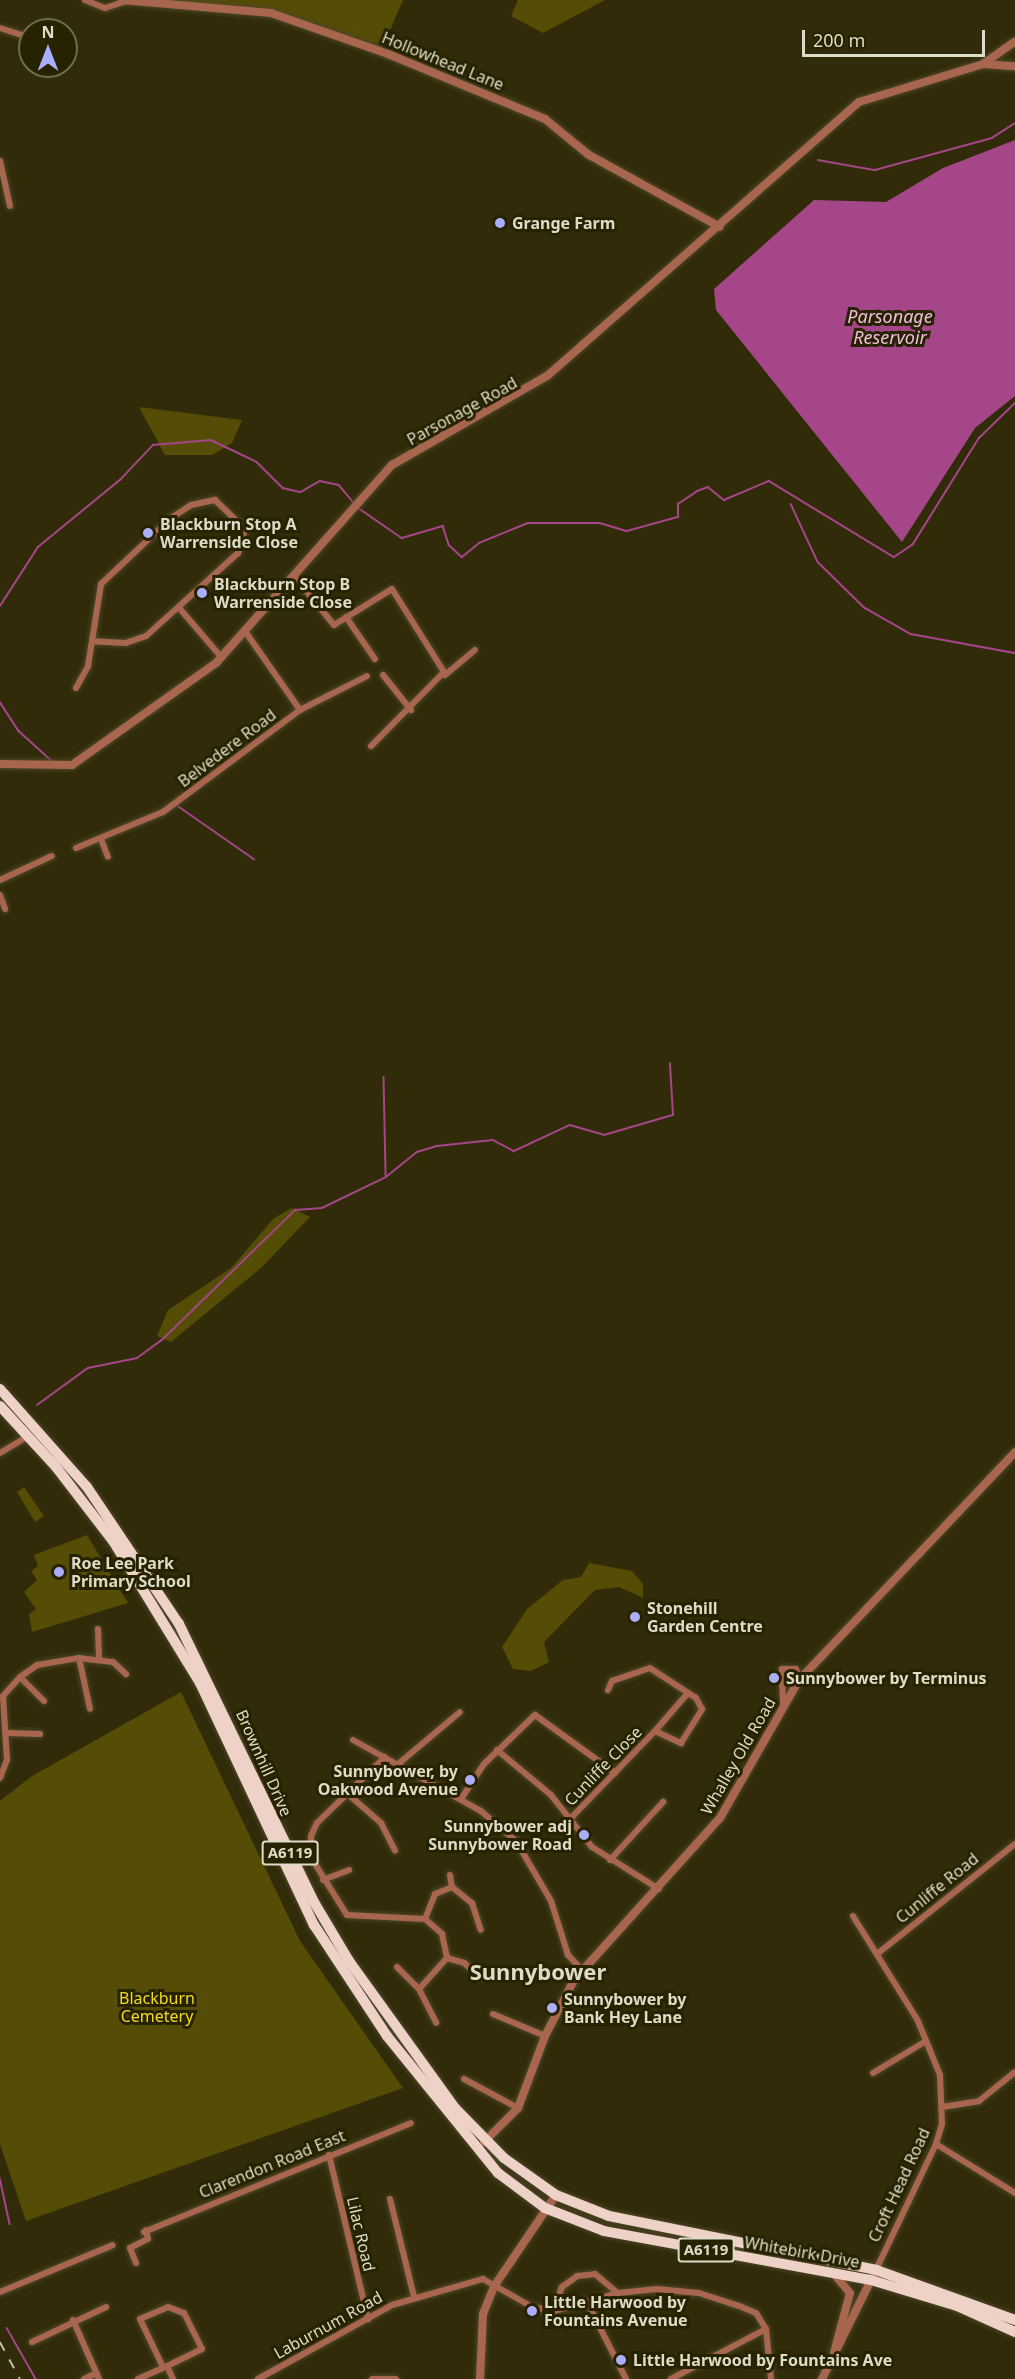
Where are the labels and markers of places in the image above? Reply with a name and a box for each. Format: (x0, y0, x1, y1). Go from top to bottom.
place label: Grange Farm (512, 213, 615, 233)
marker: Grange Farm (493, 216, 507, 230)
place label: Blackburn Stop A Warrenside Close (160, 514, 298, 552)
marker: Blackburn Stop A Warrenside Close (141, 526, 155, 540)
place label: Blackburn Stop B Warrenside Close (214, 574, 352, 612)
marker: Blackburn Stop B Warrenside Close (195, 586, 209, 600)
place label: Roe Lee Park Primary School (71, 1553, 191, 1591)
marker: Roe Lee Park Primary School (52, 1565, 66, 1579)
place label: Stonehill Garden Centre (647, 1598, 763, 1636)
marker: Stonehill Garden Centre (628, 1610, 642, 1624)
place label: Sunnybower by Terminus (786, 1668, 987, 1688)
marker: Sunnybower by Terminus (767, 1671, 781, 1685)
place label: Sunnybower, by Oakwood Avenue (318, 1761, 458, 1799)
marker: Sunnybower, by Oakwood Avenue (463, 1773, 477, 1787)
place label: Sunnybower adj Sunnybower Road (428, 1816, 572, 1854)
marker: Sunnybower adj Sunnybower Road (577, 1828, 591, 1842)
place label: Sunnybower by Bank Hey Lane (564, 1989, 686, 2027)
marker: Sunnybower by Bank Hey Lane (545, 2001, 559, 2015)
place label: Little Harwood by Fountains Avenue (544, 2292, 688, 2330)
marker: Little Harwood by Fountains Avenue (525, 2304, 539, 2318)
place label: Little Harwood by Fountains Ave (633, 2350, 892, 2370)
marker: Little Harwood by Fountains Ave (614, 2353, 628, 2367)

